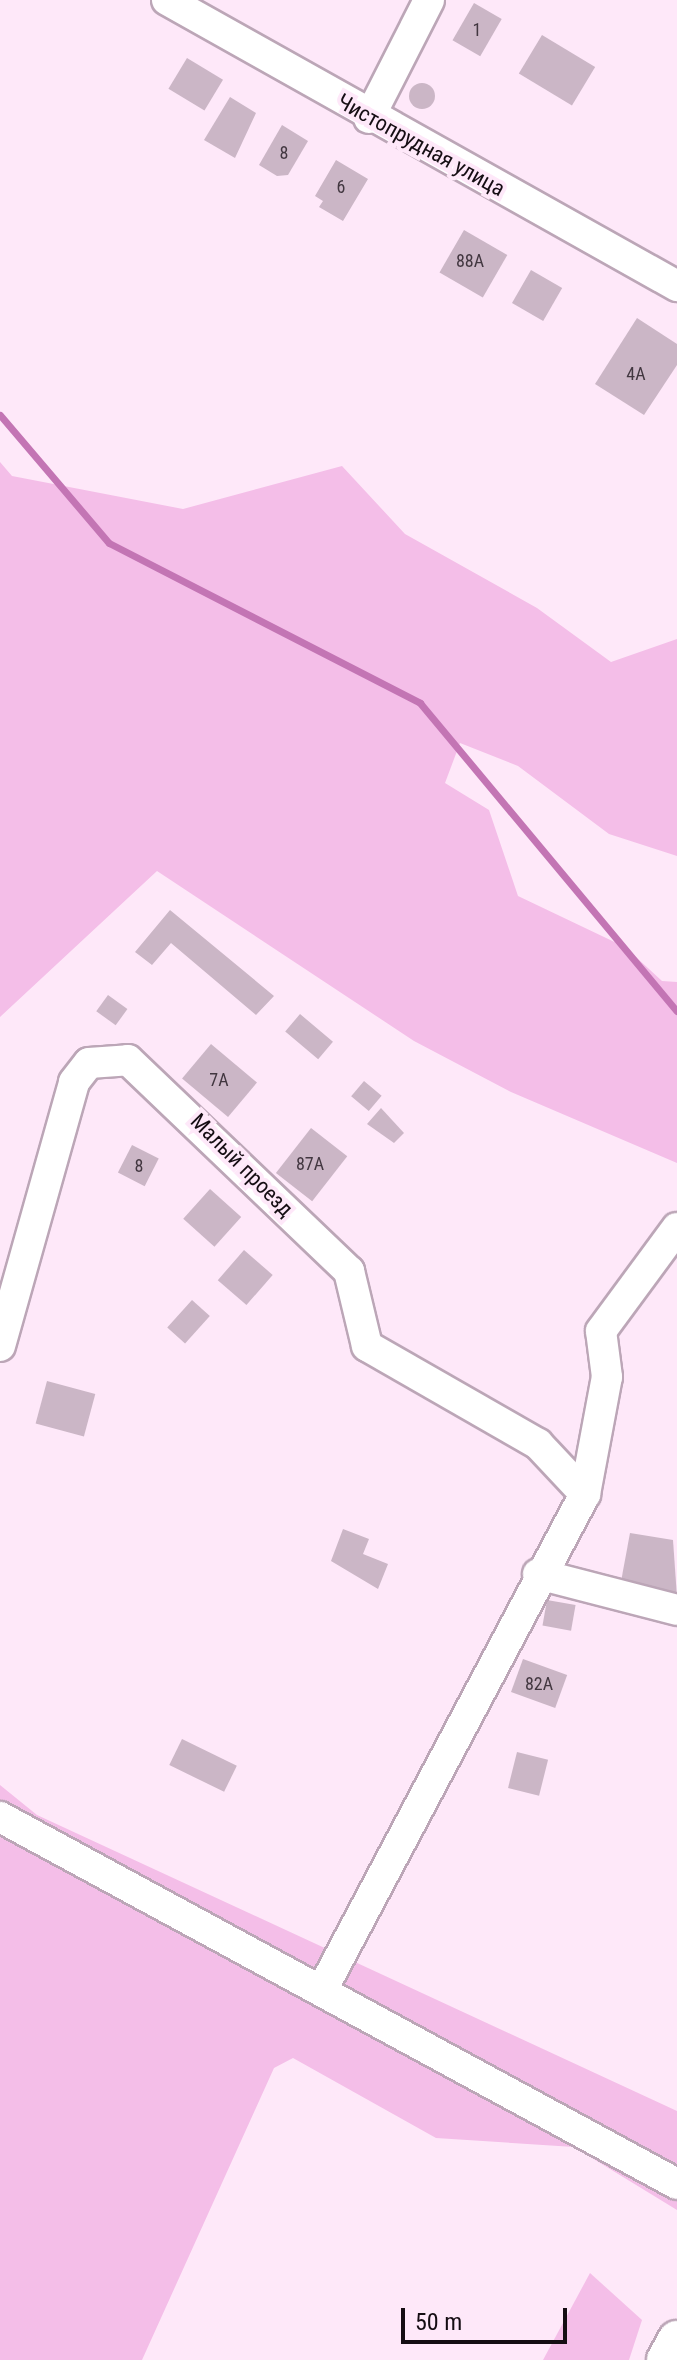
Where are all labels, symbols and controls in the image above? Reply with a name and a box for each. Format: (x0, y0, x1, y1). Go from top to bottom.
house number: 1 (473, 19, 481, 41)
street label: Чистопрудная улица (333, 88, 509, 202)
house number: 8 (280, 142, 288, 164)
house number: 6 (337, 176, 345, 198)
house number: 88А (456, 250, 484, 272)
house number: 4А (626, 363, 646, 385)
house number: 7А (209, 1069, 229, 1091)
street label: Малый проезд (185, 1108, 299, 1222)
house number: 87А (296, 1153, 324, 1175)
house number: 8 (135, 1155, 143, 1177)
house number: 82А (525, 1673, 553, 1695)
scale bar (405, 2292, 571, 2342)
text: 50 m (415, 2308, 462, 2336)

